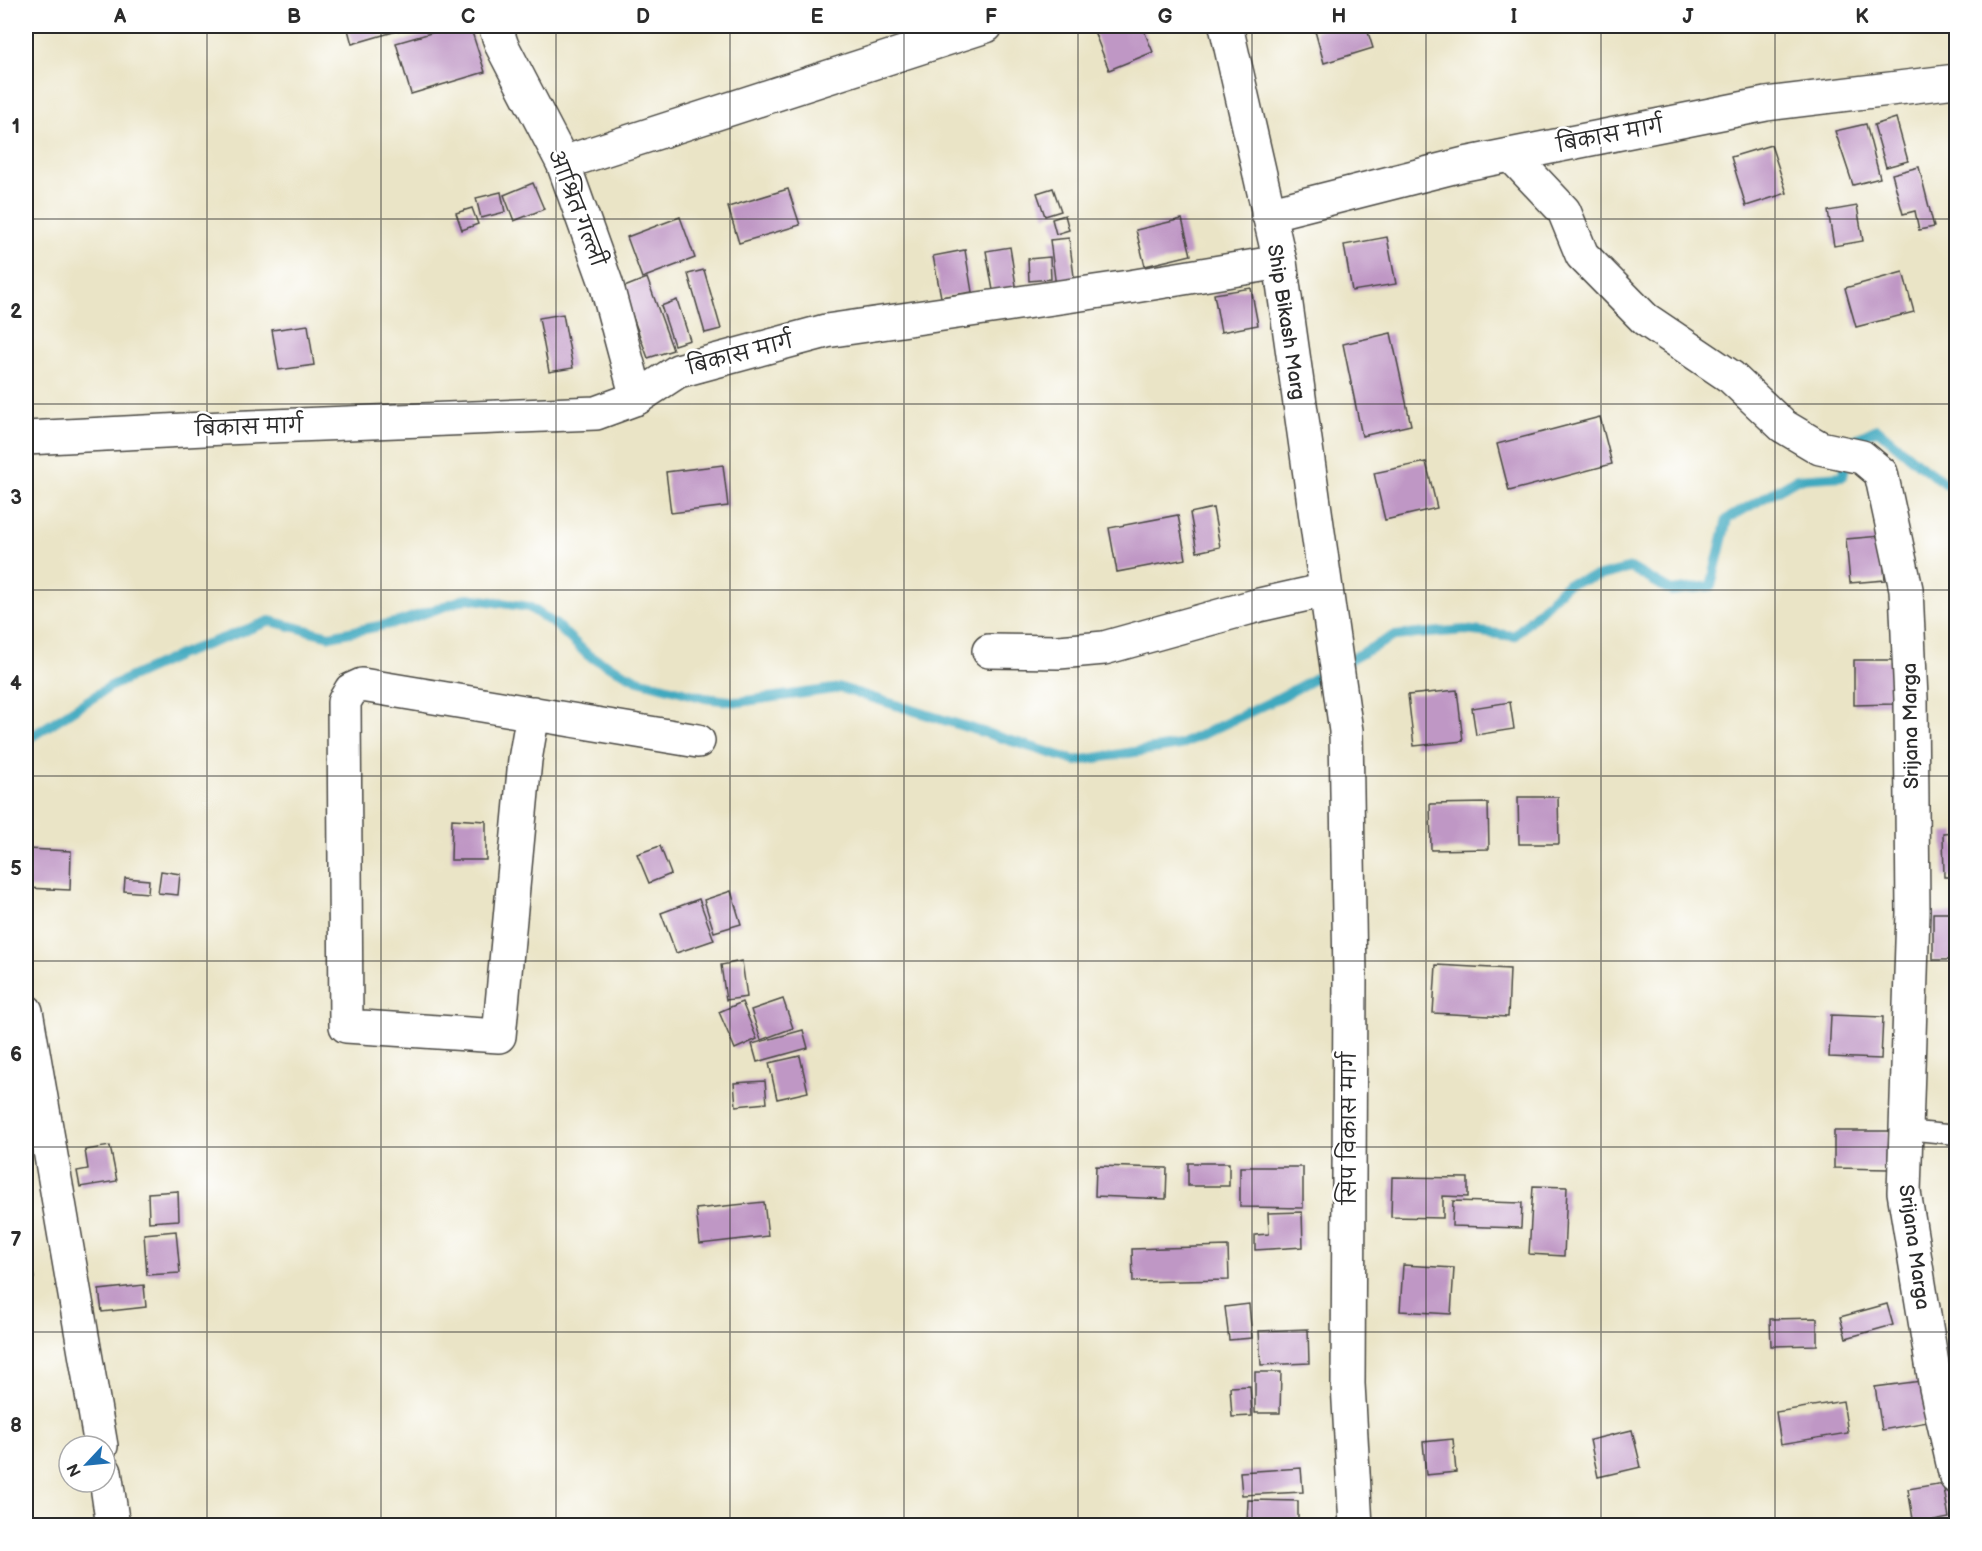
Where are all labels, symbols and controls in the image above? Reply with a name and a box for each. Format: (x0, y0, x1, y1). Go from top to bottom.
text: A (113, 5, 127, 29)
text: B (287, 5, 301, 29)
text: C (461, 5, 475, 29)
text: D (636, 5, 650, 29)
text: E (811, 5, 824, 29)
text: F (985, 5, 997, 29)
text: G (1158, 5, 1173, 29)
text: H (1332, 5, 1346, 29)
text: I (1511, 5, 1517, 29)
text: J (1683, 5, 1695, 29)
text: K (1855, 5, 1869, 29)
street label: बिकास मार्ग (1553, 110, 1666, 158)
text: 1 (12, 115, 20, 139)
street label: आश्रित गल्ली (543, 145, 613, 271)
street label: Ship Bikash Marg (1262, 243, 1310, 402)
text: 2 (10, 300, 22, 324)
street label: बिकास मार्ग (683, 325, 796, 381)
street label: बिकास मार्ग (193, 410, 304, 442)
text: 3 (10, 486, 22, 510)
street label: Srijana Marga (1898, 663, 1924, 789)
text: 4 (10, 672, 22, 696)
text: 5 (10, 857, 22, 881)
text: 6 (10, 1043, 22, 1067)
street label: सिप विकास मार्ग (1334, 1051, 1362, 1205)
street label: Srijana Marga (1893, 1183, 1935, 1311)
text: 7 (10, 1228, 22, 1252)
text: 8 (10, 1414, 22, 1438)
north arrow (57, 1434, 117, 1494)
text: N (64, 1460, 86, 1479)

